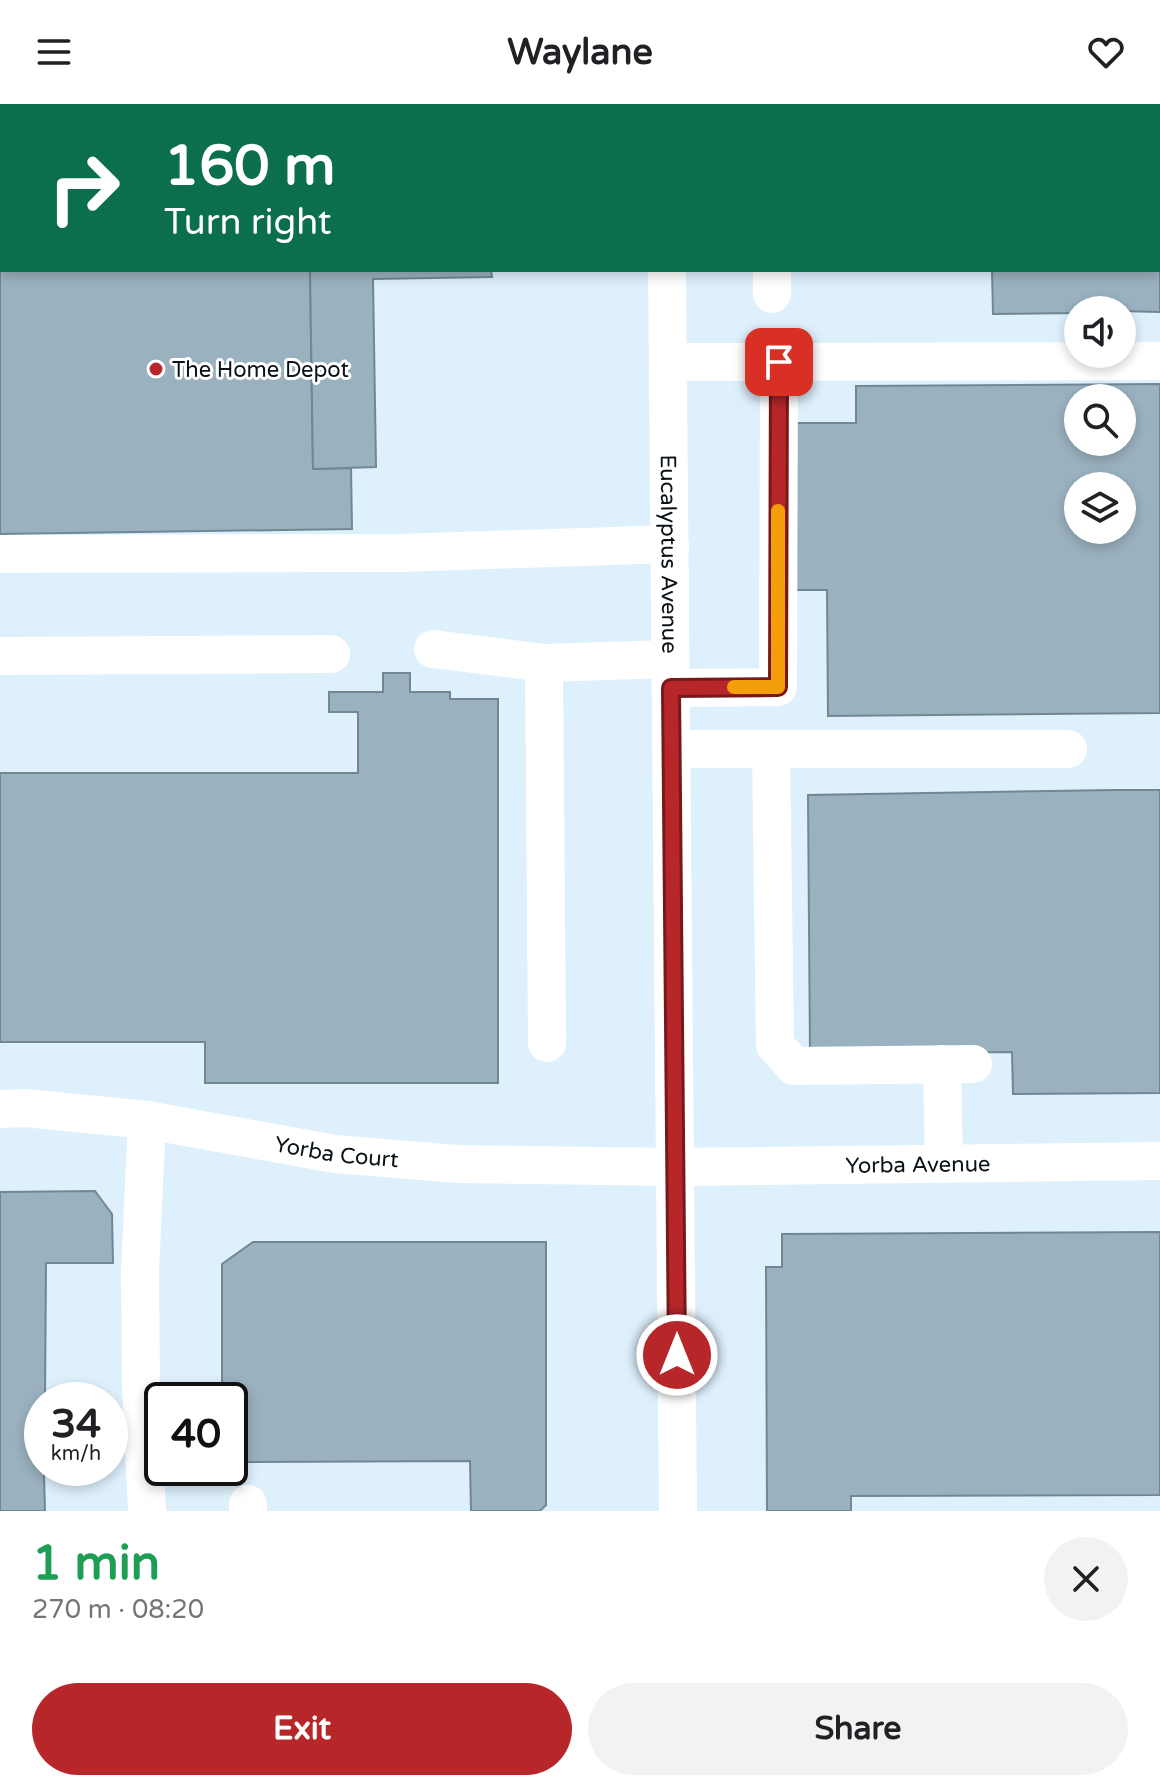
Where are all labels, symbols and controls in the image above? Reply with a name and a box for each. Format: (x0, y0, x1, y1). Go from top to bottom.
icon: menu (32, 30, 76, 74)
icon: heart (1084, 30, 1128, 74)
text: Waylane (507, 31, 653, 74)
text: 160 m (164, 133, 335, 200)
icon: right (32, 136, 136, 240)
text: Turn right (164, 201, 331, 244)
map controls (1064, 296, 1136, 544)
button: sound (1064, 296, 1136, 368)
pin (745, 328, 813, 396)
icon: arrive (757, 340, 801, 384)
place label: The Home Depot (172, 357, 349, 383)
marker: The Home Depot (147, 360, 165, 378)
button: search (1064, 384, 1136, 456)
street label: Eucalyptus Avenue (655, 454, 682, 654)
button: layers (1064, 472, 1136, 544)
street label: Yorba Court (272, 1131, 400, 1173)
street label: Yorba Avenue (845, 1151, 991, 1179)
position arrow (635, 1313, 719, 1397)
speed limit sign: 40 (144, 1382, 248, 1486)
text: 34 (51, 1400, 101, 1448)
text: km/h (51, 1442, 101, 1466)
text: 1 min (32, 1535, 160, 1593)
button: close (1044, 1537, 1128, 1621)
text: 270 m · 08:20 (32, 1594, 204, 1625)
button: Exit (32, 1683, 572, 1775)
button: Share (588, 1683, 1128, 1775)

